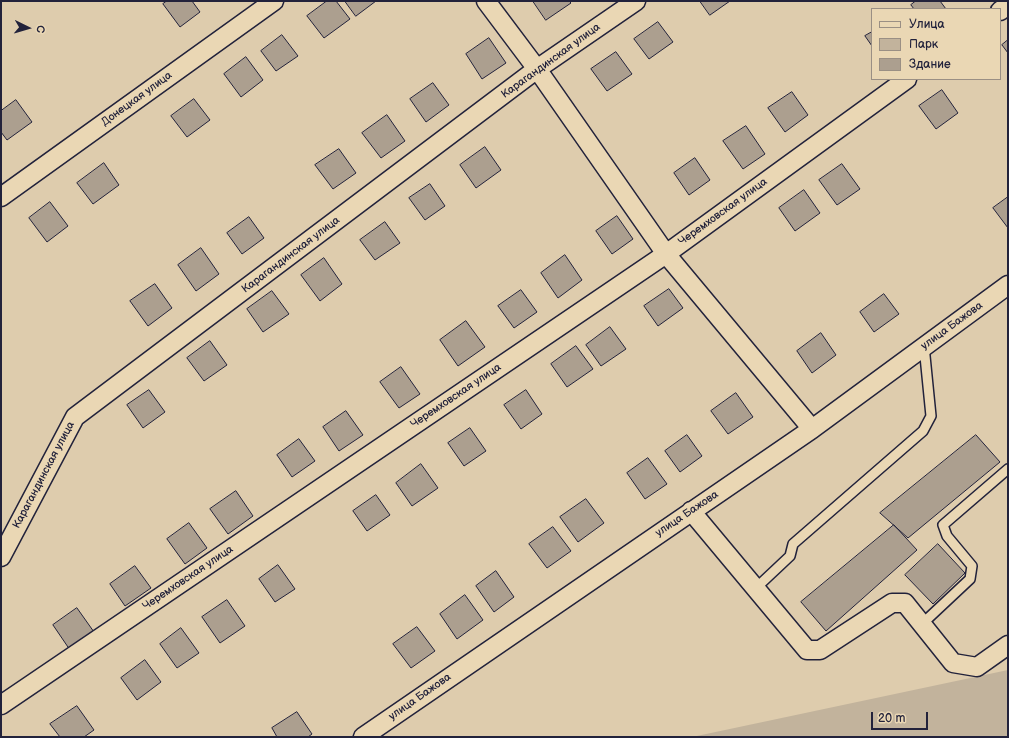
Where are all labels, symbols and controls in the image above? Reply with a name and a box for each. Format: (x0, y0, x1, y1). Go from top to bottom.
north arrow (8, 8, 48, 48)
legend (871, 8, 1001, 80)
text: Улица (909, 17, 945, 32)
street label: Карагандинская улица (499, 21, 603, 101)
text: С (34, 25, 47, 33)
text: Парк (909, 37, 938, 52)
text: Здание (909, 57, 951, 72)
street label: Донецкая улица (99, 69, 175, 129)
street label: Черемховская улица (676, 175, 770, 249)
street label: Карагандинская улица (239, 214, 343, 296)
street label: улица Бажова (919, 299, 985, 353)
street label: Черемховская улица (408, 361, 504, 431)
street label: Карагандинская улица (10, 419, 78, 531)
street label: улица Бажова (653, 488, 721, 540)
street label: Черемховская улица (140, 543, 236, 613)
street label: улица Бажова (386, 671, 454, 723)
scale bar (873, 704, 930, 730)
text: 20 m (878, 711, 905, 726)

